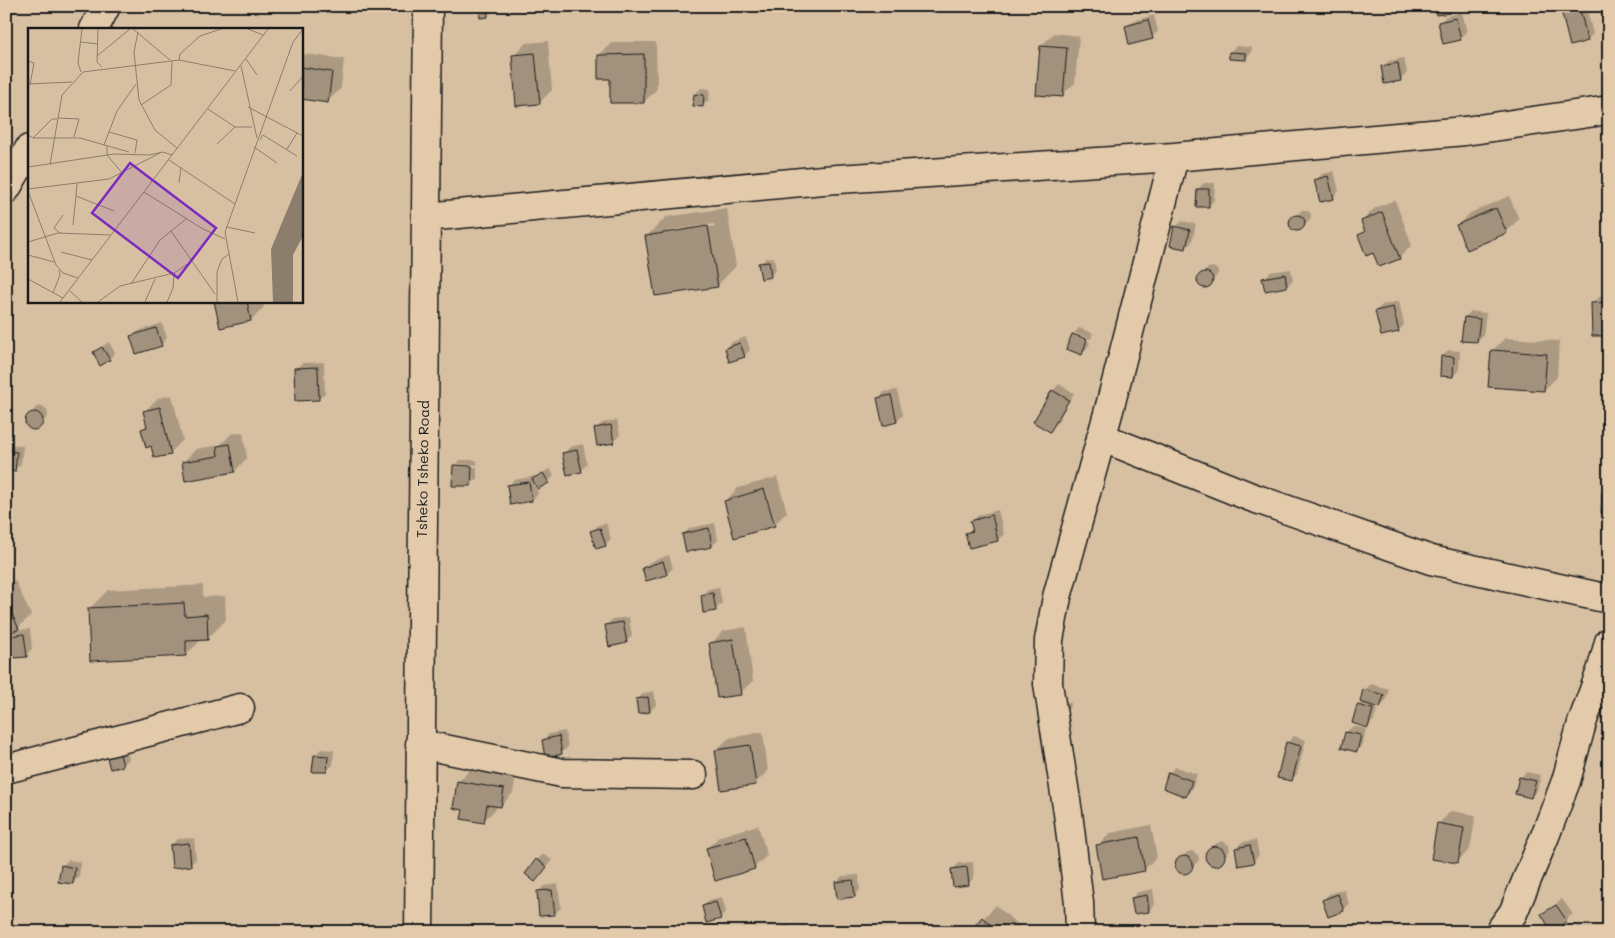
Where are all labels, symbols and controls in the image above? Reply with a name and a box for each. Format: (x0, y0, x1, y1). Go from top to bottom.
inset map (28, 28, 302, 302)
street label: Tsheko Tsheko Road (412, 400, 433, 538)

